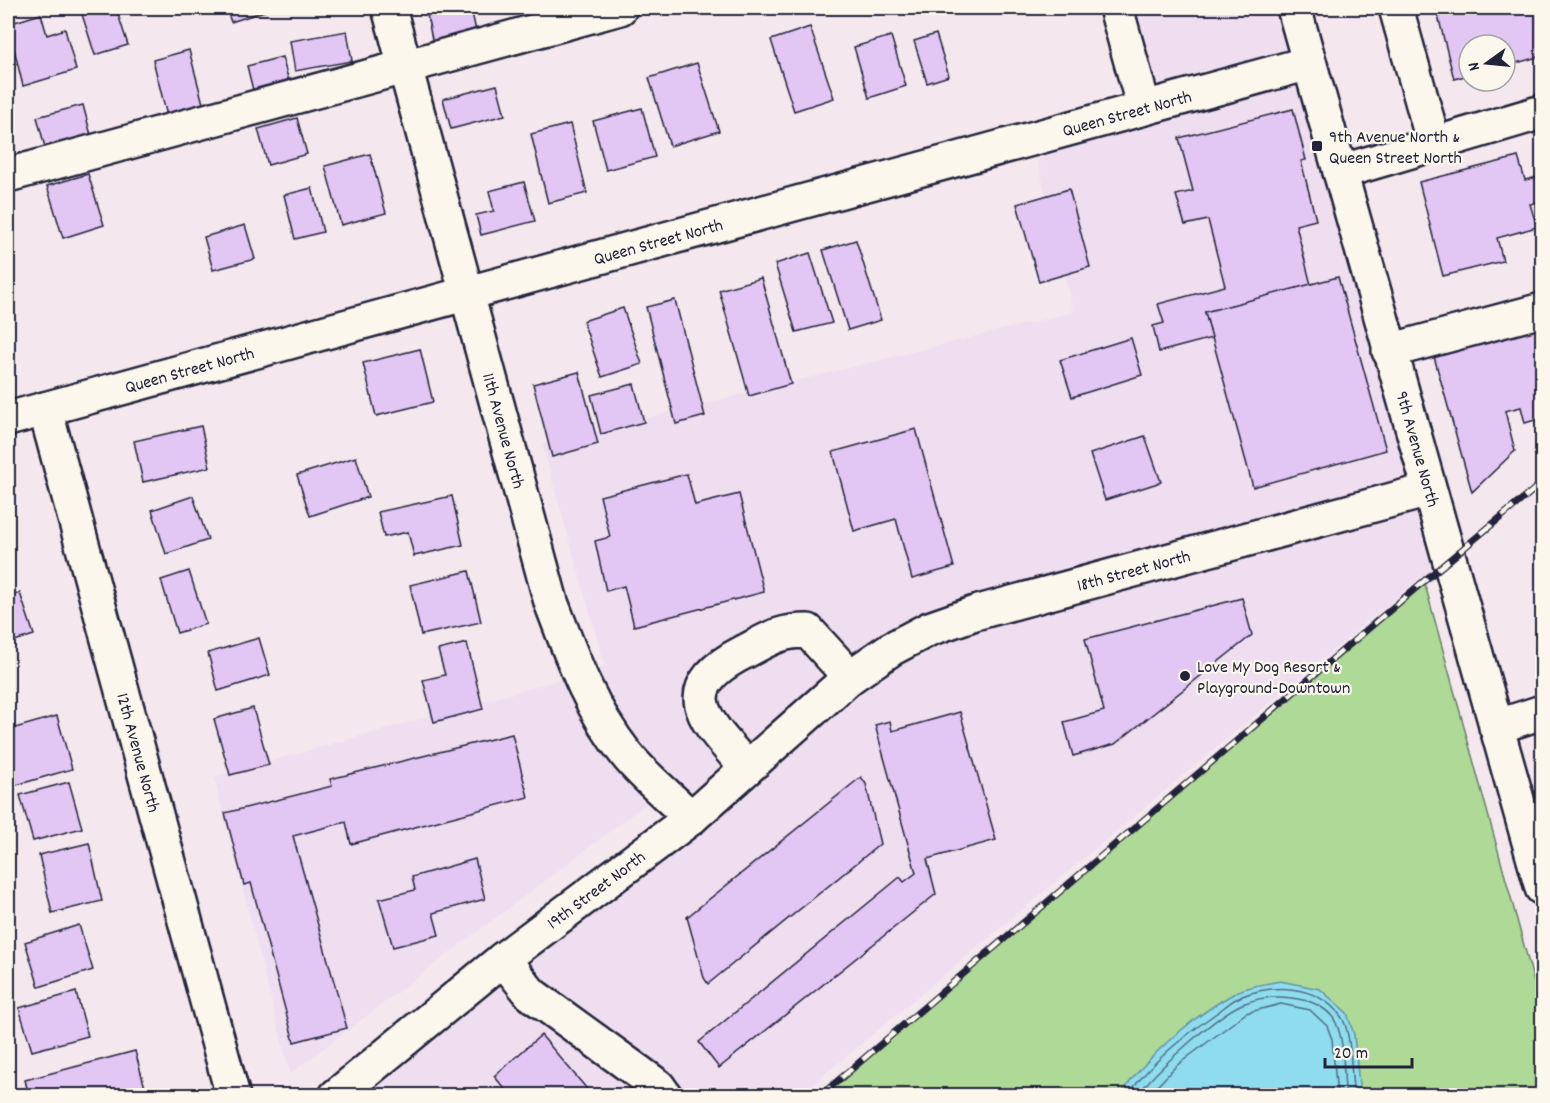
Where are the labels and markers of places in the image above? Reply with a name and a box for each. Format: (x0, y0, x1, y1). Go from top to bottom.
place label: 9th Avenue North & Queen Street North (1329, 126, 1462, 172)
marker: 9th Avenue North & Queen Street North (1310, 139, 1324, 153)
place label: Love My Dog Resort & Playground-Downtown (1197, 656, 1350, 702)
marker: Love My Dog Resort & Playground-Downtown (1178, 669, 1192, 683)

